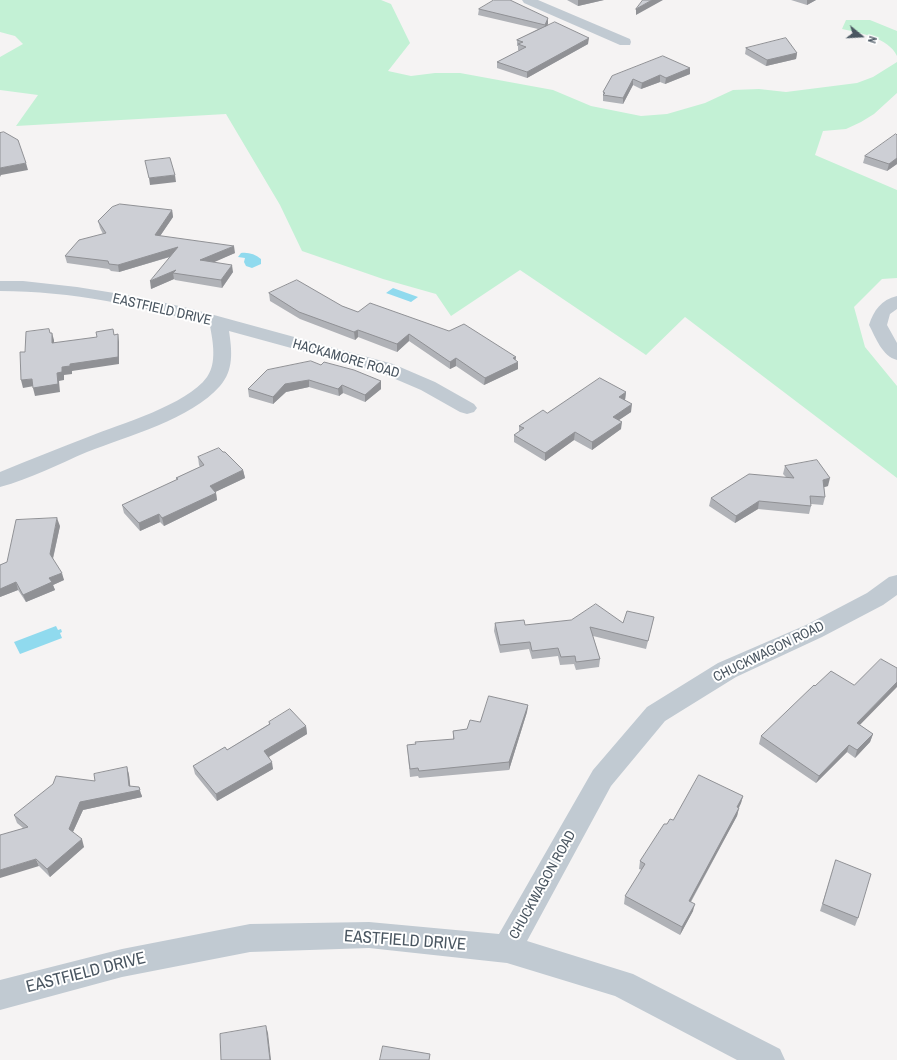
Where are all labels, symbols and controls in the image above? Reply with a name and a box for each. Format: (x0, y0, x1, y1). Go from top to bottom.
north arrow (841, 16, 881, 56)
text: N (865, 34, 880, 45)
street label: EASTFIELD DRIVE (111, 290, 213, 330)
street label: HACKAMORE ROAD (291, 336, 401, 382)
street label: CHUCKWAGON ROAD (711, 618, 827, 686)
street label: CHUCKWAGON ROAD (506, 828, 580, 942)
street label: EASTFIELD DRIVE (343, 927, 467, 955)
street label: EASTFIELD DRIVE (24, 948, 148, 998)

